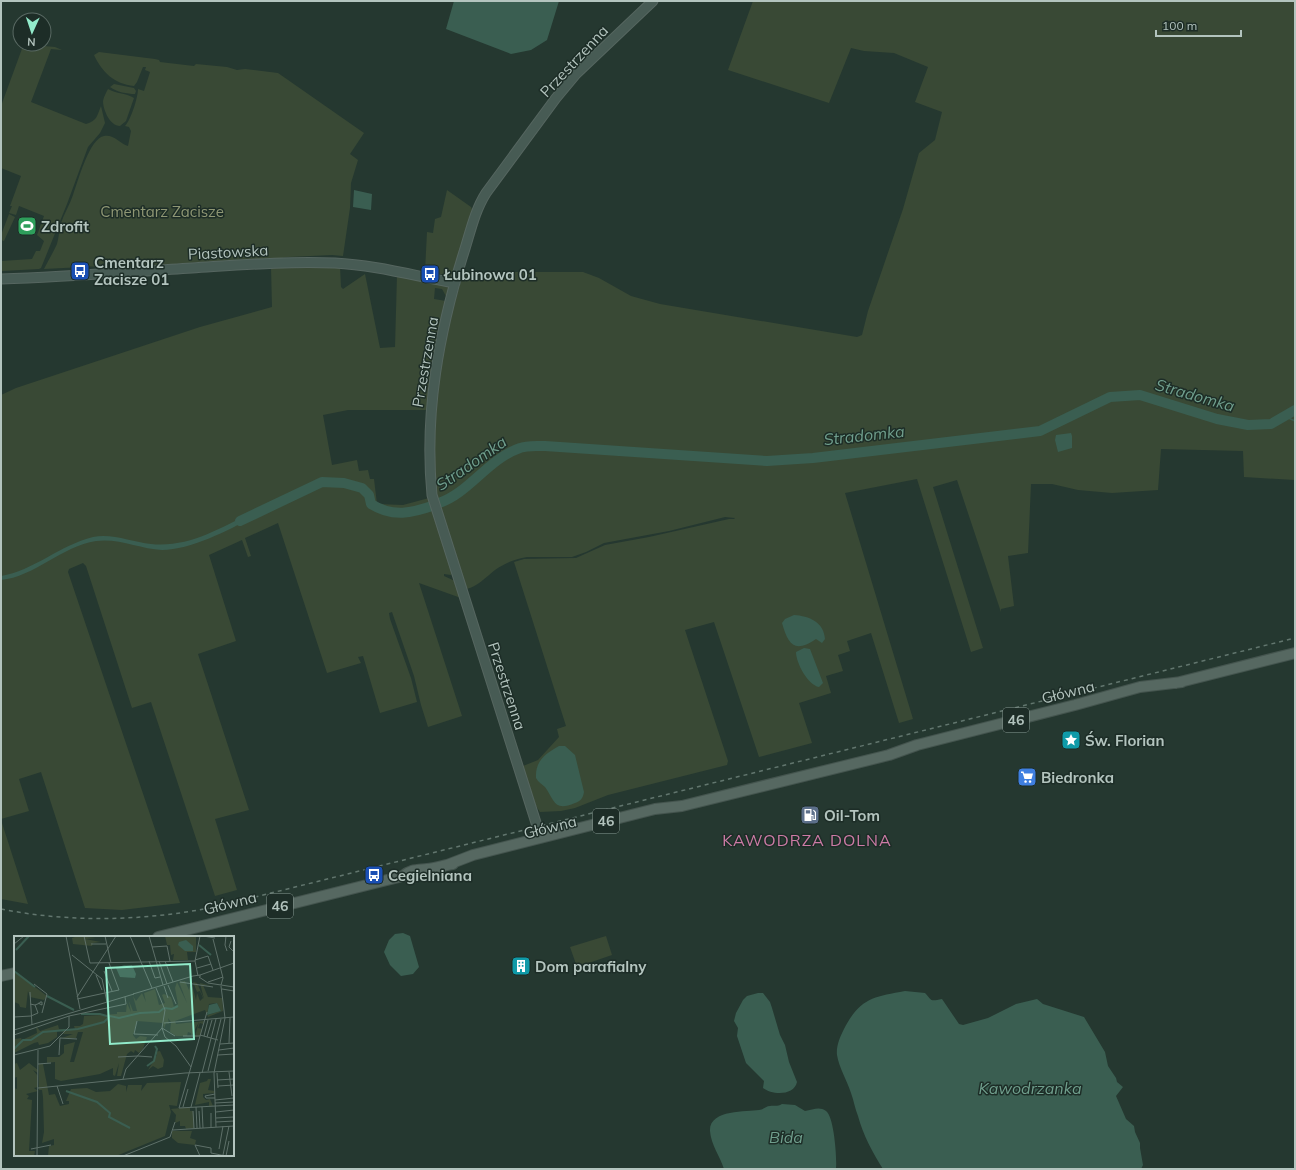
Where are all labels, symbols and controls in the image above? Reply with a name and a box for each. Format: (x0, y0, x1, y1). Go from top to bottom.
north arrow (12, 12, 52, 52)
scale bar (1156, 12, 1241, 38)
text: 100 m (1162, 18, 1197, 33)
street label: Przestrzenna (536, 21, 612, 101)
text: N (27, 35, 36, 49)
park label: Cmentarz Zacisze (100, 202, 224, 221)
sports icon: Zdrofit (16, 215, 38, 237)
place label: Zdrofit (41, 217, 89, 236)
street label: Piastowska (187, 240, 269, 264)
place label: Cmentarz Zacisze 01 (94, 253, 169, 289)
bus stop icon: Cmentarz Zacisze 01 (69, 260, 91, 282)
bus stop icon: Łubinowa 01 (419, 263, 441, 285)
place label: Łubinowa 01 (443, 265, 537, 284)
street label: Przestrzenna (408, 315, 442, 409)
water label: Stradomka (1153, 374, 1237, 416)
water label: Stradomka (822, 421, 906, 449)
water label: Stradomka (432, 431, 510, 495)
street label: Przestrzenna (484, 640, 530, 732)
street label: Główna (1040, 676, 1096, 708)
road number: 46 (1003, 708, 1029, 732)
place icon: Św. Florian (1060, 729, 1082, 751)
place label: Św. Florian (1085, 731, 1164, 750)
supermarket icon: Biedronka (1016, 766, 1038, 788)
place label: Biedronka (1041, 768, 1114, 787)
fuel station icon: Oil-Tom (799, 804, 821, 826)
place label: Oil-Tom (824, 806, 880, 825)
road number: 46 (593, 809, 619, 833)
street label: Główna (522, 811, 578, 843)
district label: KAWODRZA DOLNA (722, 830, 892, 850)
bus stop icon: Cegielniana (363, 864, 385, 886)
place label: Cegielniana (388, 866, 472, 885)
street label: Główna (202, 887, 258, 919)
road number: 46 (267, 894, 293, 918)
inset map (14, 936, 234, 1156)
building icon: Dom parafialny (510, 955, 532, 977)
place label: Dom parafialny (535, 957, 647, 976)
water label: Kawodrzanka (979, 1078, 1082, 1098)
water label: Bida (769, 1127, 803, 1147)

